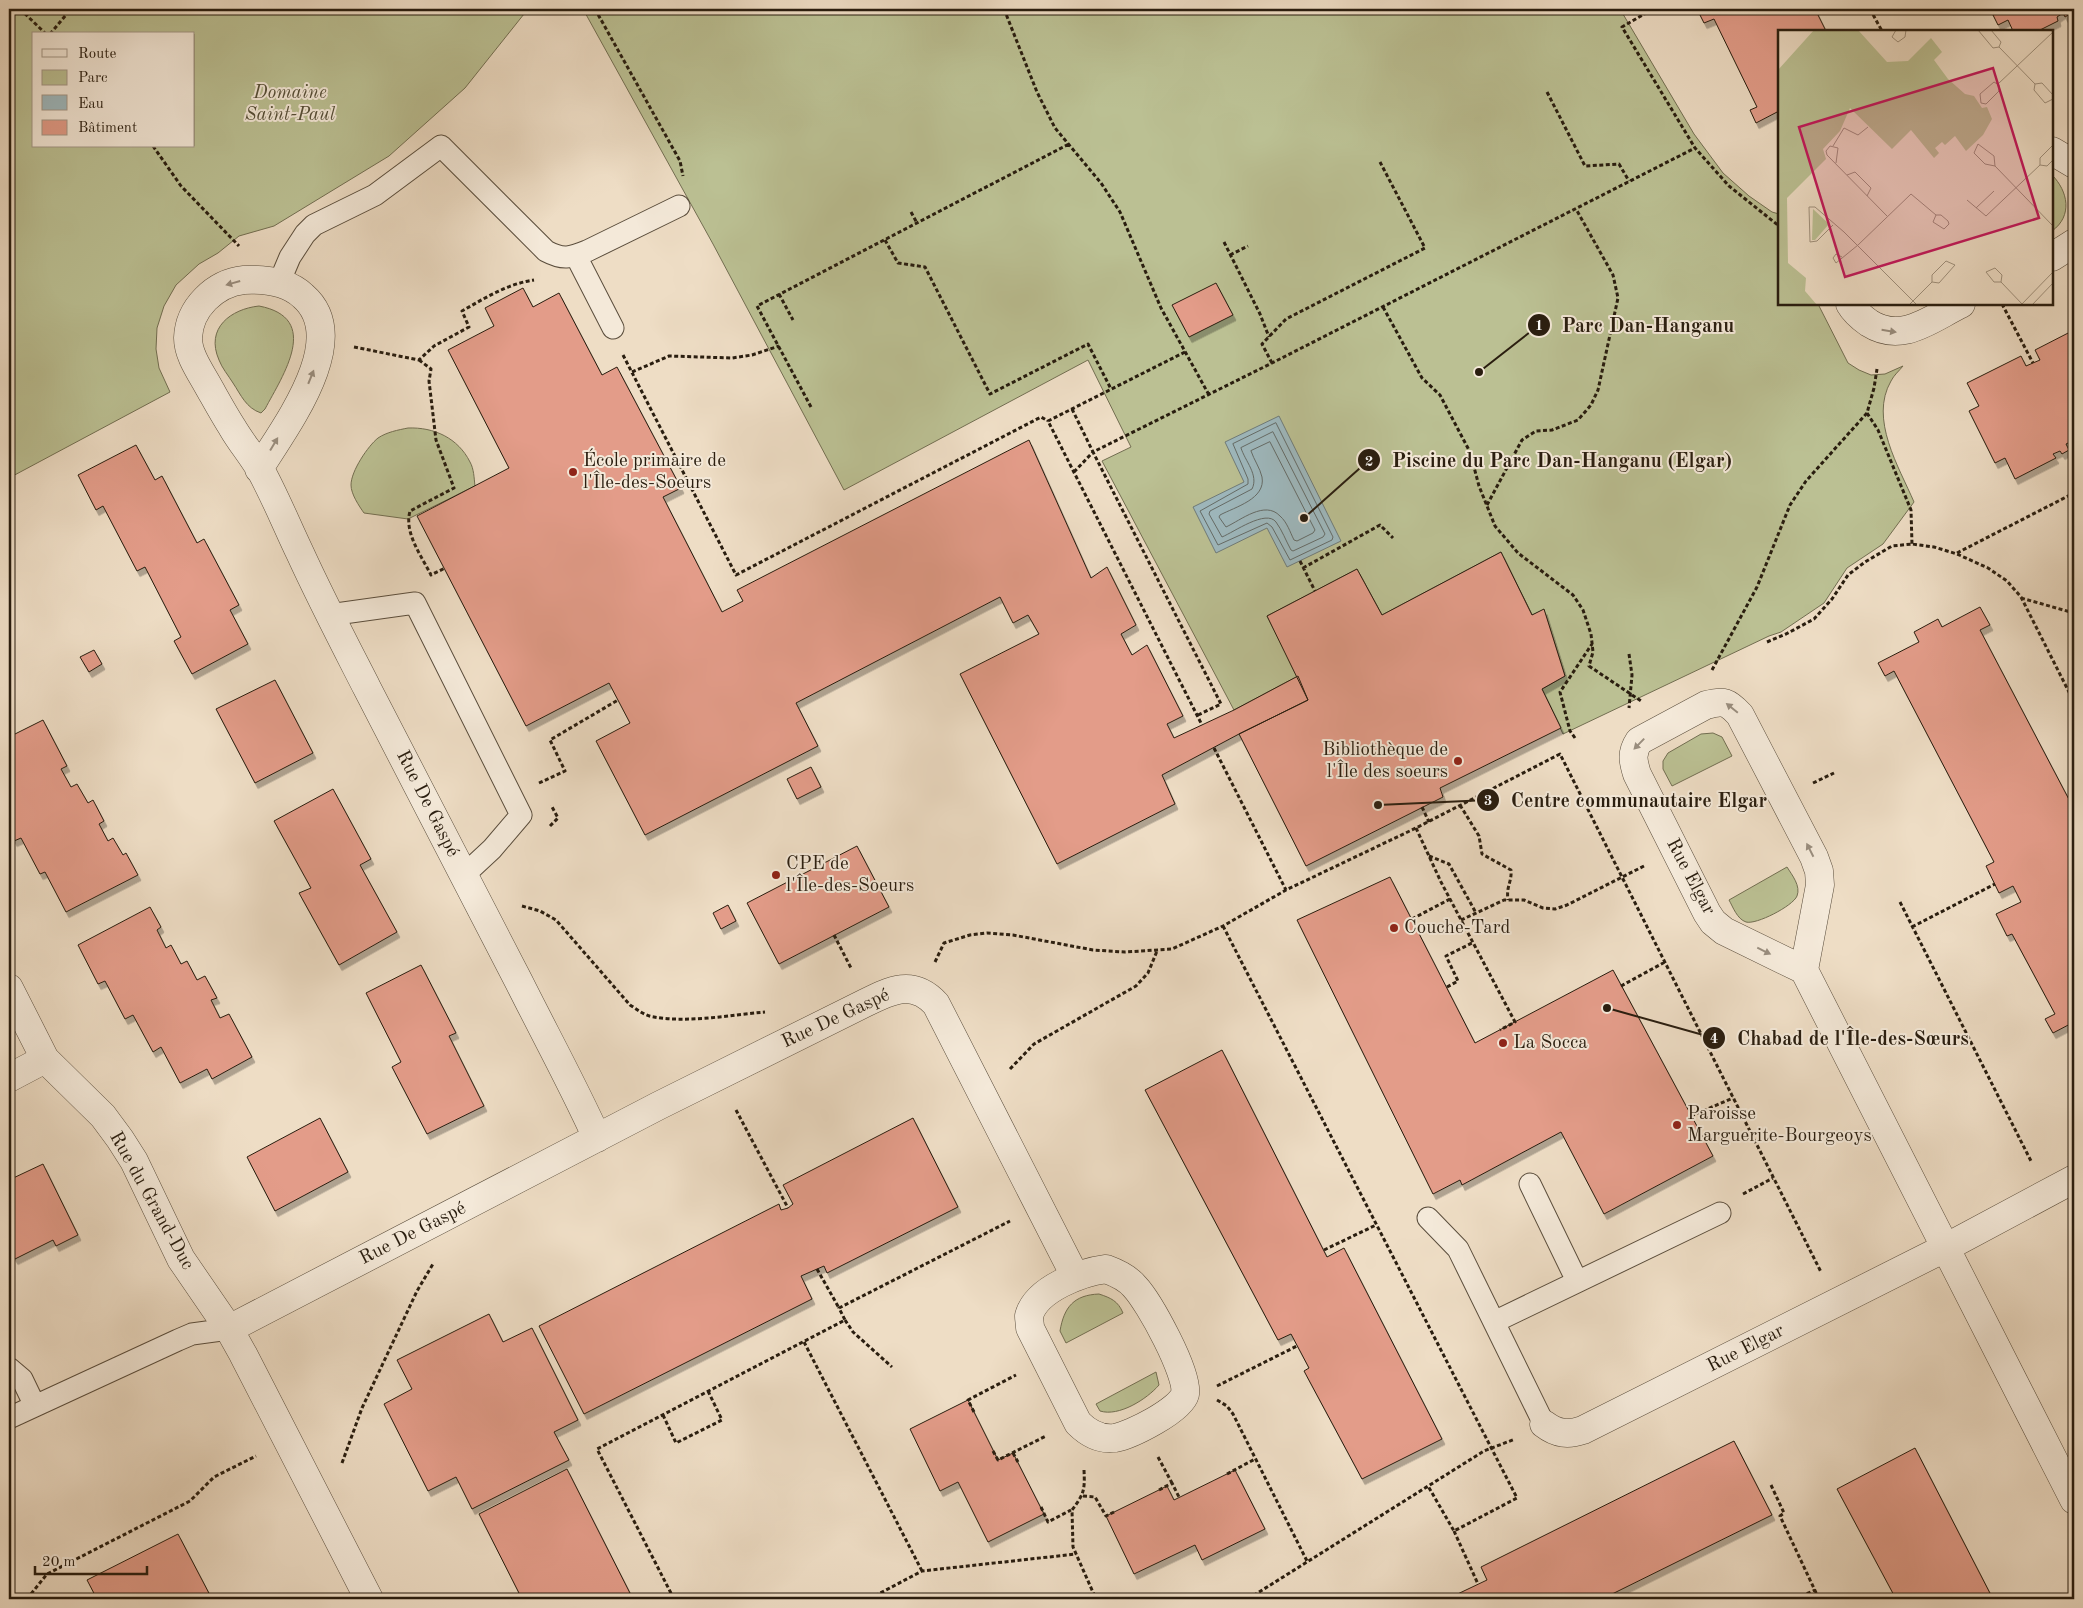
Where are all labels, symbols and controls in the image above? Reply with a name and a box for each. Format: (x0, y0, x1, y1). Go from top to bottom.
inset map (1778, 30, 2053, 305)
legend (32, 32, 195, 148)
text: Route (78, 47, 116, 62)
text: Parc (78, 71, 108, 86)
park label: Domaine Saint-Paul (245, 84, 336, 125)
text: Eau (78, 97, 104, 112)
text: Bâtiment (78, 121, 137, 136)
one-way arrow (225, 280, 240, 288)
callout: Parc Dan-Hanganu (1526, 307, 1744, 342)
text: Parc Dan-Hanganu (1562, 317, 1734, 337)
text: 1 (1535, 319, 1543, 334)
one-way arrow (1881, 327, 1897, 335)
one-way arrow (308, 370, 316, 384)
one-way arrow (270, 438, 279, 451)
callout: Piscine du Parc Dan-Hanganu (Elgar) (1357, 443, 1742, 478)
place label: École primaire de l'Île-des-Soeurs (583, 448, 726, 493)
text: Piscine du Parc Dan-Hanganu (Elgar) (1392, 451, 1732, 472)
text: 2 (1365, 455, 1373, 470)
marker: École primaire de l'Île-des-Soeurs (567, 466, 579, 478)
one-way arrow (1726, 702, 1739, 713)
one-way arrow (1633, 738, 1645, 750)
place label: Bibliothèque de l'Île des soeurs (1322, 741, 1448, 782)
street label: Rue De Gaspé (392, 748, 462, 860)
marker: Bibliothèque de l'Île des soeurs (1452, 755, 1464, 767)
callout: Centre communautaire Elgar (1476, 783, 1777, 818)
text: Centre communautaire Elgar (1511, 792, 1768, 812)
text: 3 (1484, 794, 1492, 809)
street label: Rue Elgar (1662, 836, 1718, 918)
one-way arrow (1806, 843, 1814, 857)
place label: CPE de l'Île-des-Soeurs (786, 855, 914, 896)
marker: CPE de l'Île-des-Soeurs (770, 869, 782, 881)
place label: Couche-Tard (1404, 919, 1510, 938)
marker: Couche-Tard (1388, 922, 1400, 934)
one-way arrow (1757, 947, 1771, 955)
street label: Rue De Gaspé (779, 986, 893, 1052)
callout: Chabad de l'Île-des-Sœurs (1702, 1021, 1978, 1056)
text: Chabad de l'Île-des-Sœurs (1737, 1026, 1969, 1050)
text: 4 (1710, 1032, 1718, 1047)
place label: La Socca (1513, 1034, 1588, 1053)
marker: La Socca (1497, 1037, 1509, 1049)
place label: Paroisse Marguerite-Bourgeoys (1687, 1105, 1872, 1146)
marker: Paroisse Marguerite-Bourgeoys (1671, 1119, 1683, 1131)
street label: Rue du Grand-Duc (105, 1129, 197, 1273)
street label: Rue De Gaspé (357, 1199, 469, 1269)
street label: Rue Elgar (1704, 1321, 1788, 1376)
scale bar (35, 1543, 148, 1575)
text: 20 m (42, 1555, 76, 1570)

